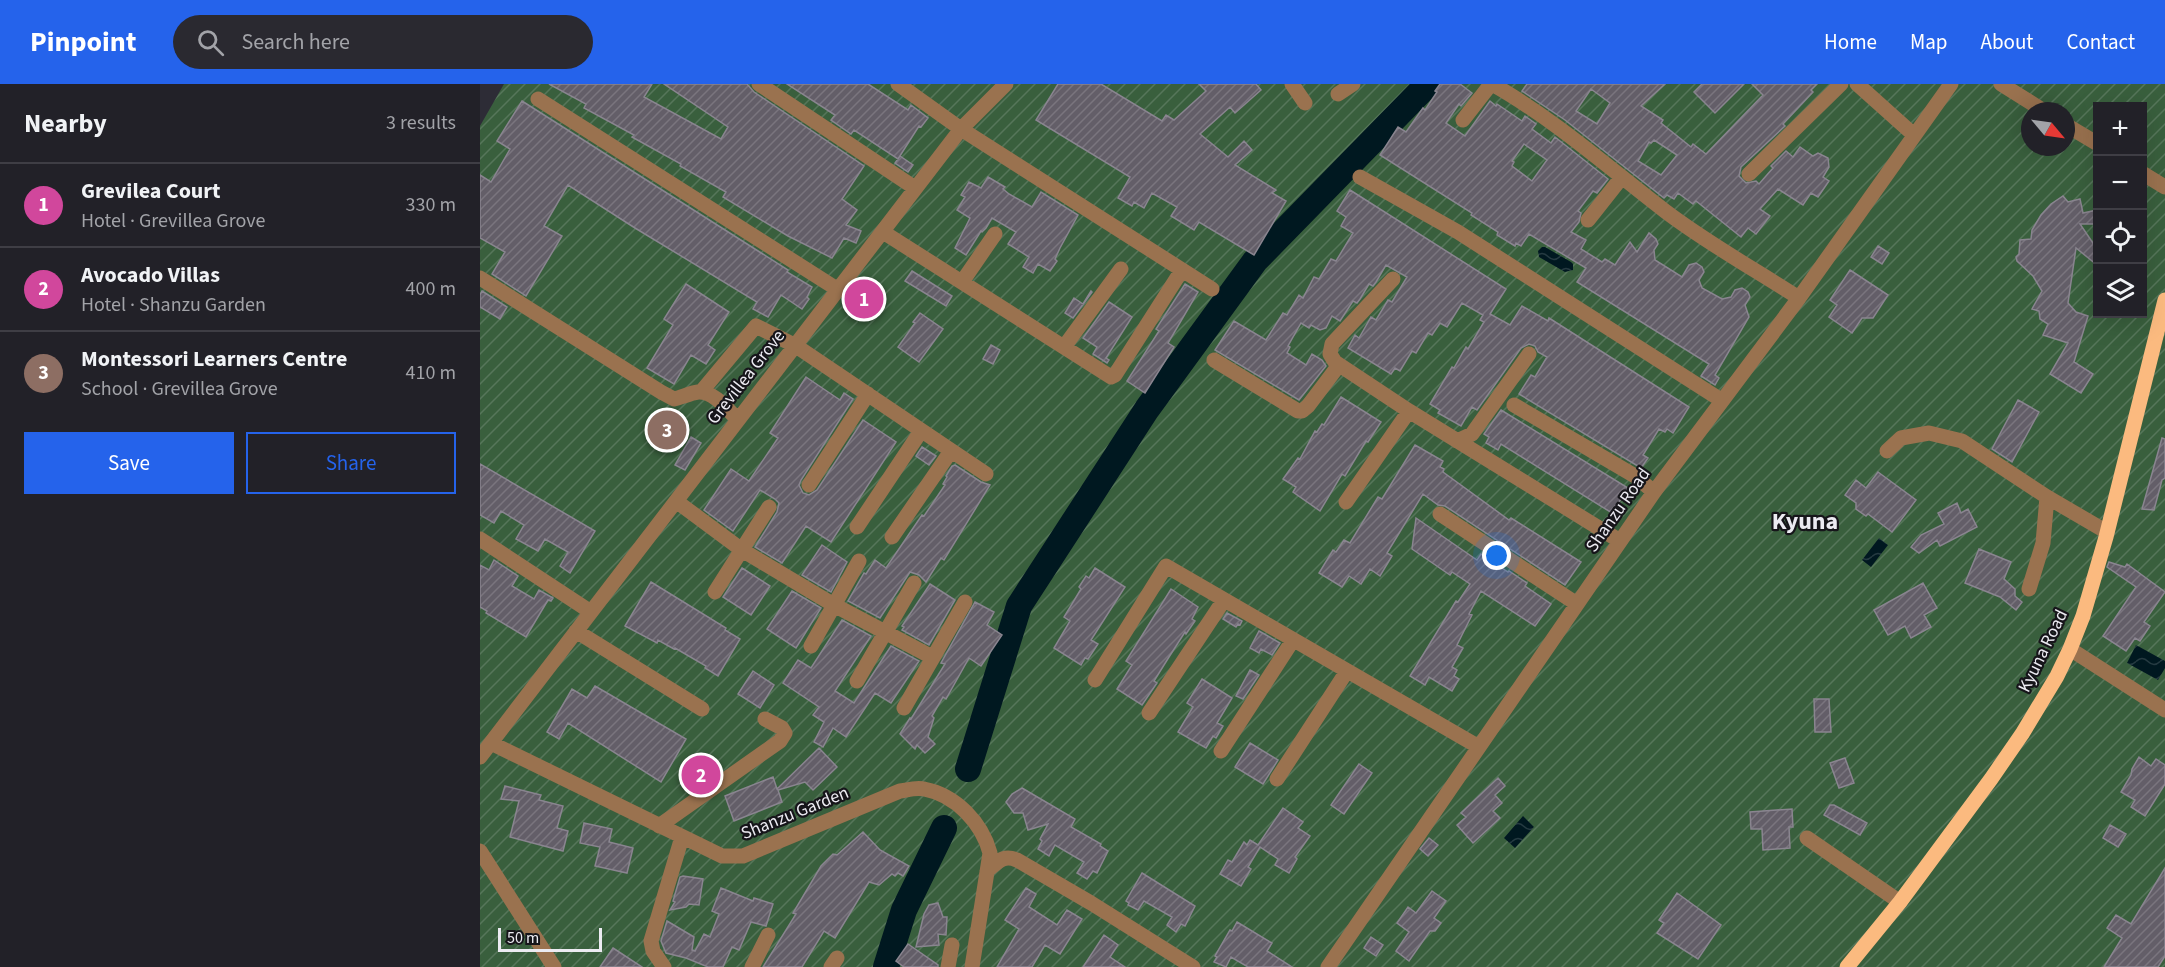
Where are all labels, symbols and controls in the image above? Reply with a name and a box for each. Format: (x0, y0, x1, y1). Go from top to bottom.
search box (173, 15, 593, 69)
text: Pinpoint (30, 22, 137, 62)
icon: search (194, 26, 227, 59)
text: Search here (242, 26, 350, 58)
text: Home (1824, 27, 1877, 57)
text: Map (1910, 27, 1948, 57)
text: About (1981, 27, 2033, 57)
text: Contact (2066, 27, 2135, 57)
north arrow (2021, 102, 2075, 156)
map controls (2093, 102, 2147, 318)
button: + (2093, 102, 2147, 156)
text: Nearby (24, 105, 107, 142)
text: 3 results (386, 109, 456, 137)
button: − (2093, 156, 2147, 210)
text: Grevilea Court (81, 175, 221, 207)
text: 1 (38, 191, 49, 219)
text: 330 m (406, 191, 456, 219)
text: Hotel · Grevillea Grove (81, 207, 265, 235)
button: locate (2093, 210, 2147, 264)
text: Avocado Villas (81, 259, 220, 291)
button: layers (2093, 264, 2147, 318)
text: 2 (38, 275, 49, 303)
text: 400 m (406, 275, 456, 303)
pin: 1 (844, 276, 884, 322)
text: Hotel · Shanzu Garden (81, 291, 266, 319)
street label: Grevillea Grove (701, 324, 791, 429)
text: Montessori Learners Centre (81, 343, 347, 375)
text: 3 (38, 359, 49, 387)
text: 410 m (406, 359, 456, 387)
text: School · Grevillea Grove (81, 375, 278, 403)
pin: 3 (648, 408, 687, 452)
button: Save (24, 432, 234, 494)
button: Share (246, 432, 456, 494)
street label: Shanzu Road (1580, 463, 1656, 557)
district label: Kyuna (1772, 504, 1838, 539)
your location (1482, 541, 1511, 570)
street label: Kyuna Road (2012, 605, 2074, 697)
pin: 2 (682, 752, 720, 798)
street label: Shanzu Garden (737, 780, 853, 846)
scale bar (498, 925, 602, 952)
text: 50 m (507, 927, 539, 949)

